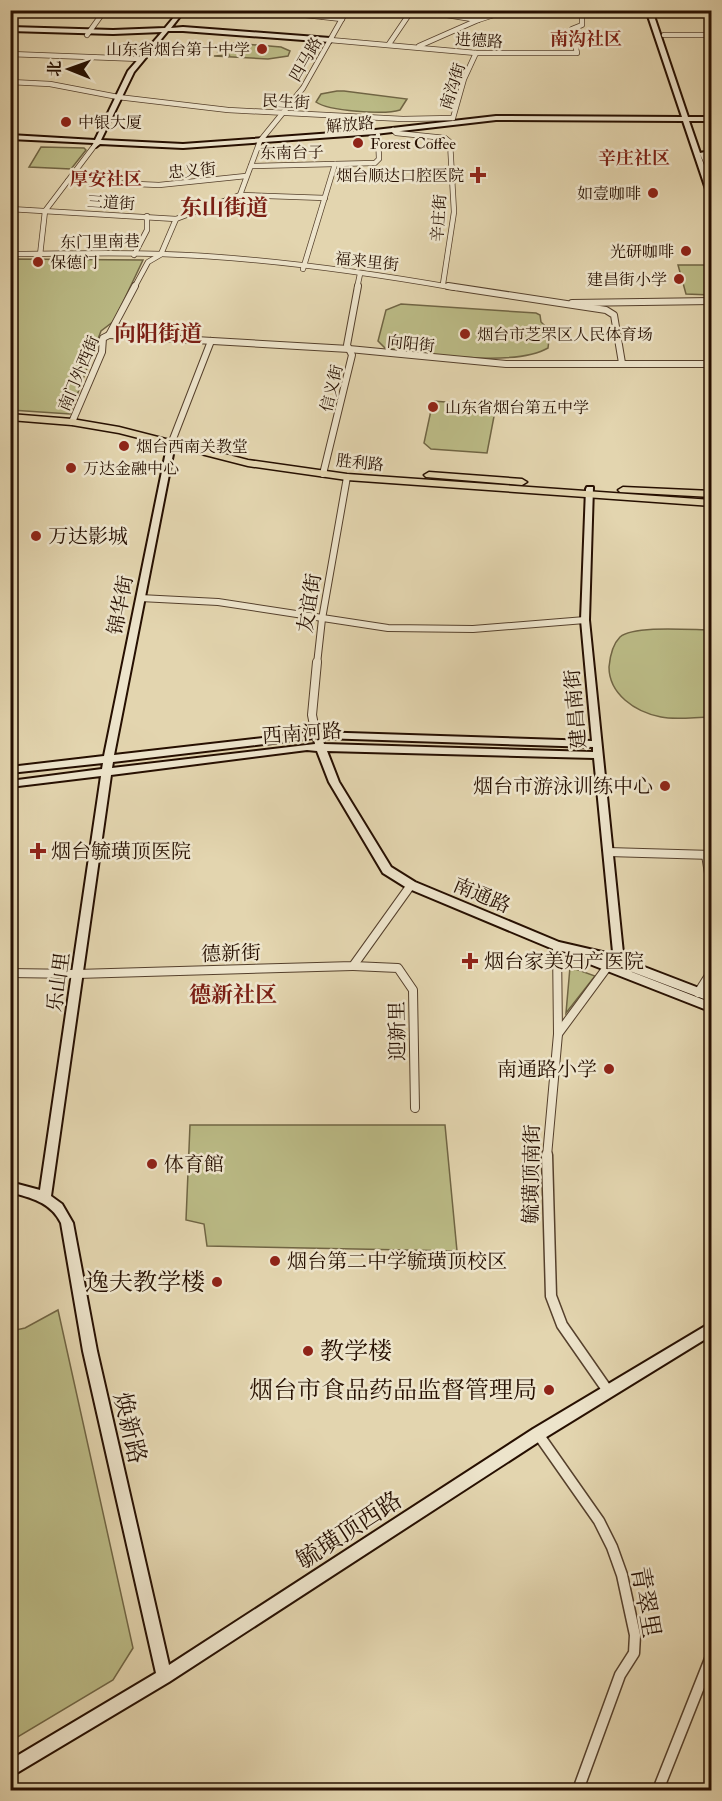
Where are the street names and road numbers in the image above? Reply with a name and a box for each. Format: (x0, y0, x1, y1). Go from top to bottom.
street label: 进德路 (454, 30, 503, 52)
street label: 四马路 (285, 34, 327, 85)
street label: 南沟街 (436, 60, 470, 112)
street label: 民生街 (261, 91, 310, 113)
street label: 解放路 (325, 113, 375, 137)
street label: 东南台子 (260, 142, 324, 164)
street label: 忠义街 (167, 159, 217, 183)
street label: 三道街 (86, 192, 135, 214)
street label: 辛庄街 (427, 193, 451, 243)
street label: 东门里南巷 (60, 231, 140, 253)
street label: 福来里街 (334, 249, 400, 275)
street label: 向阳街 (386, 332, 436, 356)
street label: 南门外西街 (54, 333, 104, 414)
street label: 信义街 (316, 363, 347, 414)
street label: 胜利路 (335, 451, 385, 475)
street label: 友谊街 (292, 571, 327, 635)
street label: 锦华街 (102, 573, 138, 637)
street label: 建昌南街 (560, 668, 591, 750)
street label: 西南河路 (261, 718, 343, 749)
street label: 南通路 (449, 872, 514, 919)
street label: 德新街 (201, 940, 261, 967)
street label: 乐山里 (42, 951, 75, 1014)
street label: 迎新里 (384, 1001, 411, 1061)
street label: 毓璜顶南街 (518, 1124, 545, 1224)
street label: 焕新路 (106, 1390, 153, 1467)
street label: 毓璜顶西路 (291, 1485, 408, 1576)
street label: 青翠里 (624, 1564, 667, 1640)

